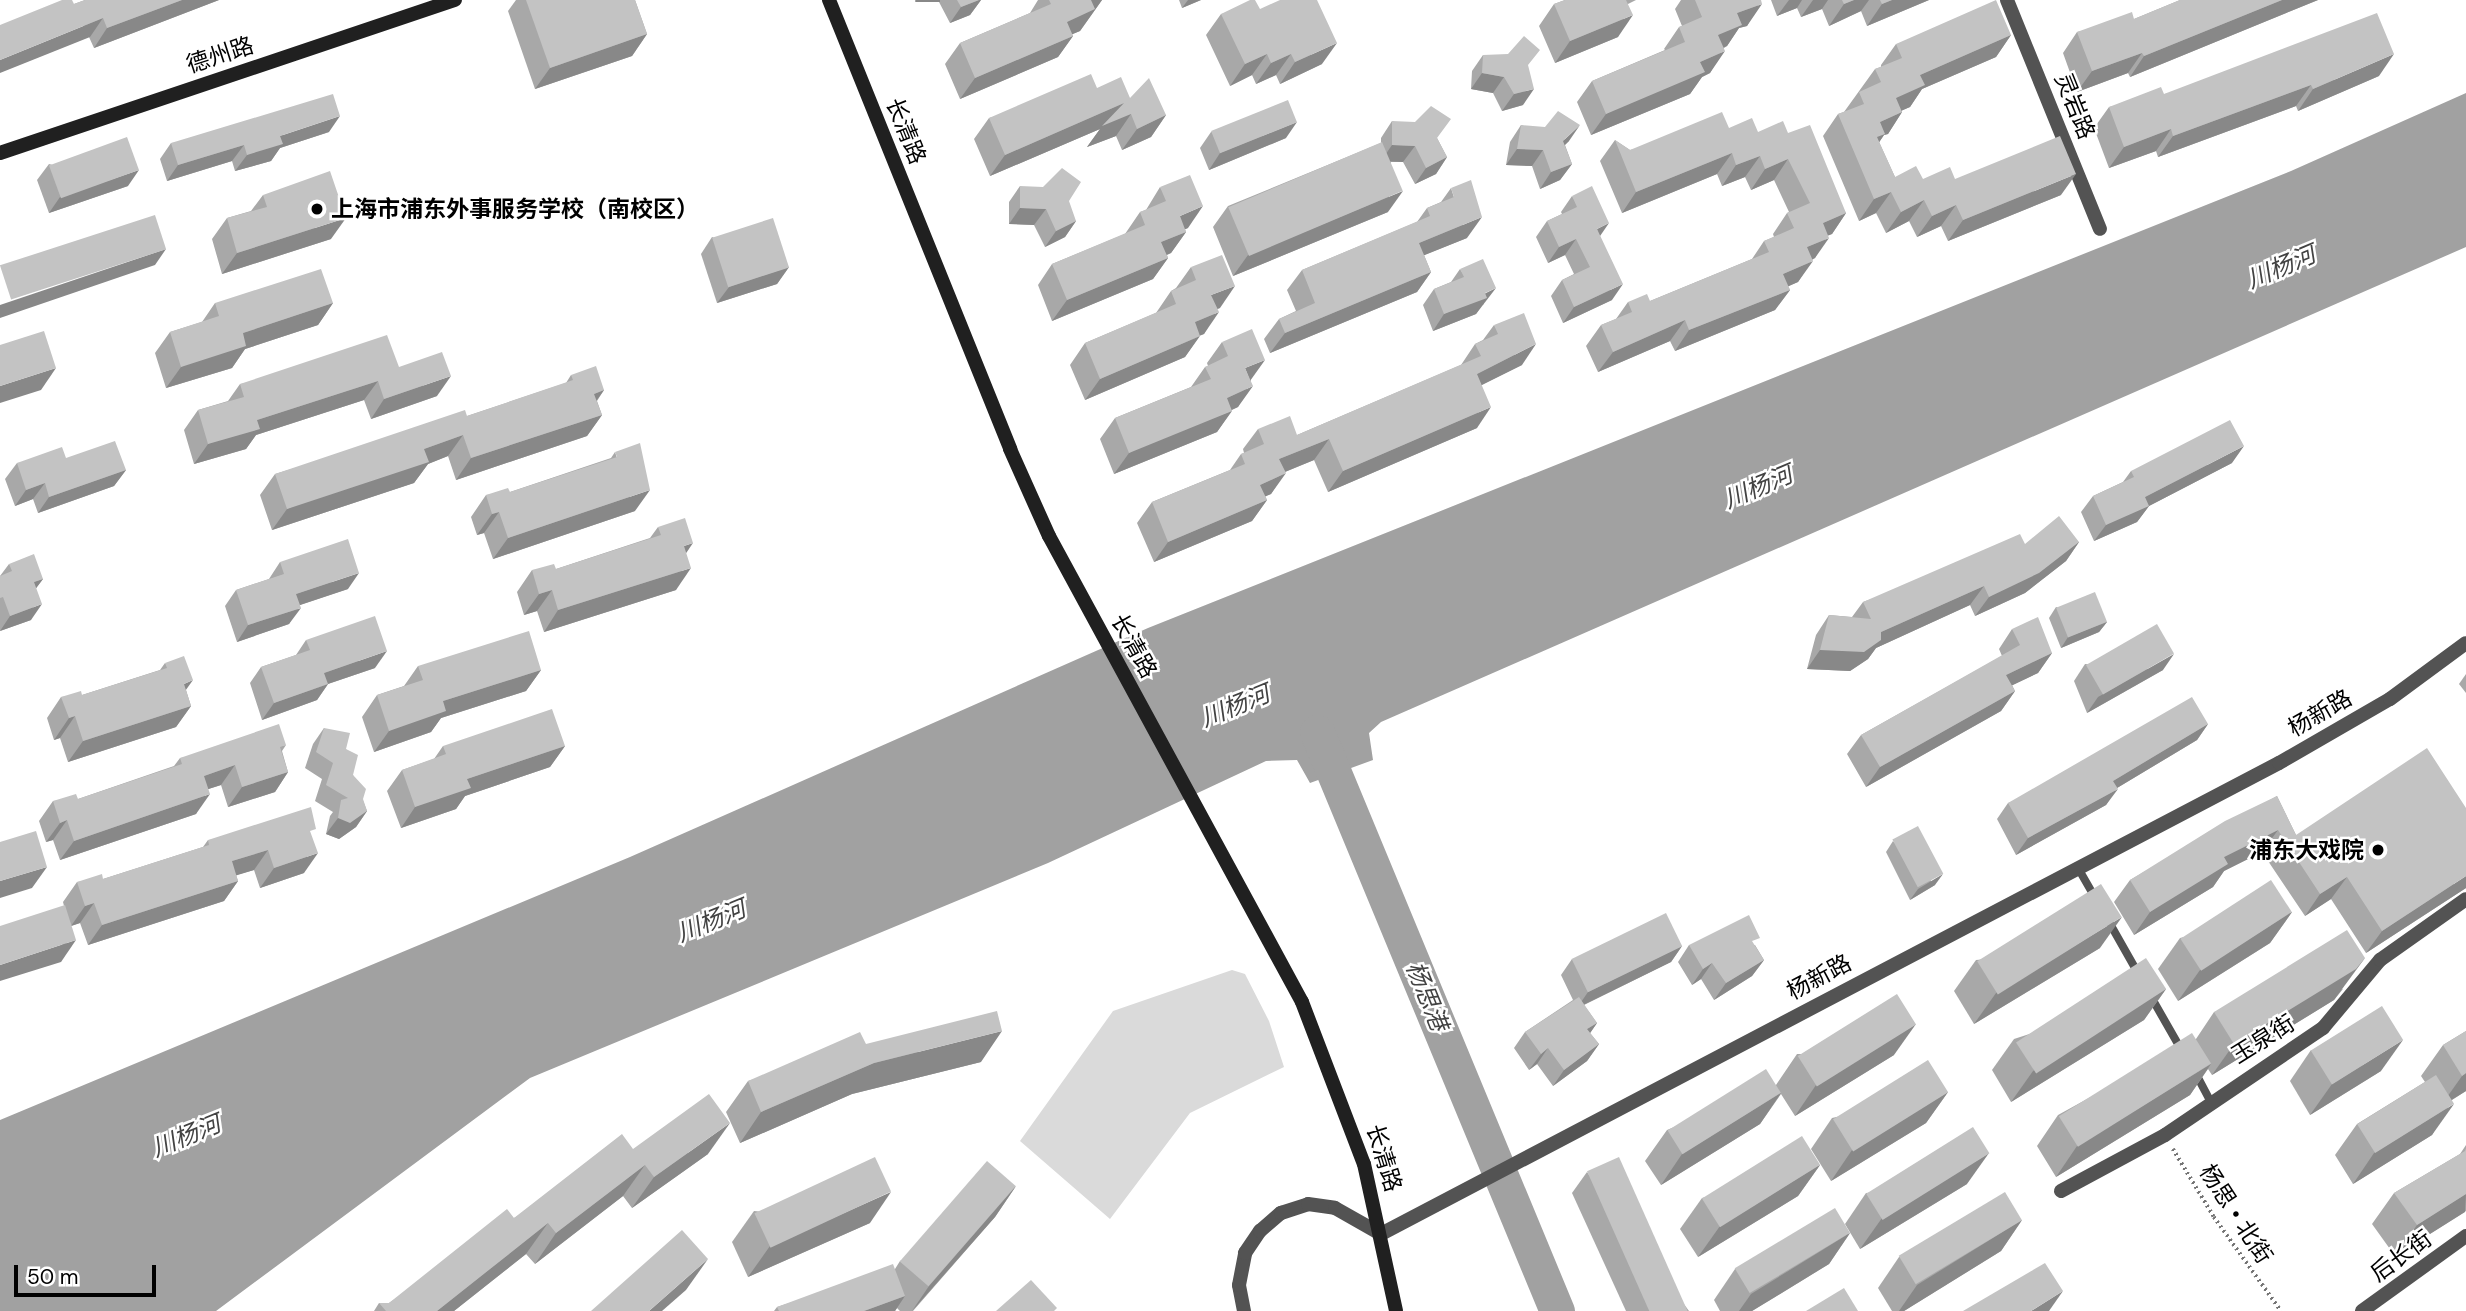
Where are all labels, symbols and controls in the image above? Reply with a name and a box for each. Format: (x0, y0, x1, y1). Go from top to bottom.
street label: 德州路 (183, 31, 257, 79)
street label: 灵岩路 (2049, 69, 2101, 143)
street label: 长清路 (880, 94, 932, 168)
place label: 上海市浦东外事服务学校（南校区） (331, 195, 699, 223)
marker: 上海市浦东外事服务学校（南校区） (309, 201, 325, 217)
water label: 川杨河 (2242, 240, 2320, 294)
water label: 川杨河 (1719, 460, 1797, 514)
street label: 长清路 (1105, 609, 1163, 683)
water label: 川杨河 (1196, 679, 1274, 733)
street label: 杨新路 (2283, 684, 2357, 742)
place label: 浦东大戏院 (2249, 836, 2364, 864)
marker: 浦东大戏院 (2370, 842, 2386, 858)
water label: 川杨河 (672, 894, 750, 948)
street label: 杨新路 (1782, 949, 1856, 1005)
water label: 杨思港 (1400, 957, 1454, 1035)
street label: 玉泉街 (2226, 1009, 2300, 1069)
water label: 川杨河 (147, 1109, 225, 1163)
street label: 长清路 (1361, 1121, 1407, 1195)
street label: 杨思 • 北街 (2194, 1159, 2278, 1269)
street label: 后长街 (2365, 1225, 2437, 1287)
scale bar (18, 1252, 159, 1296)
text: 50 m (27, 1263, 78, 1291)

